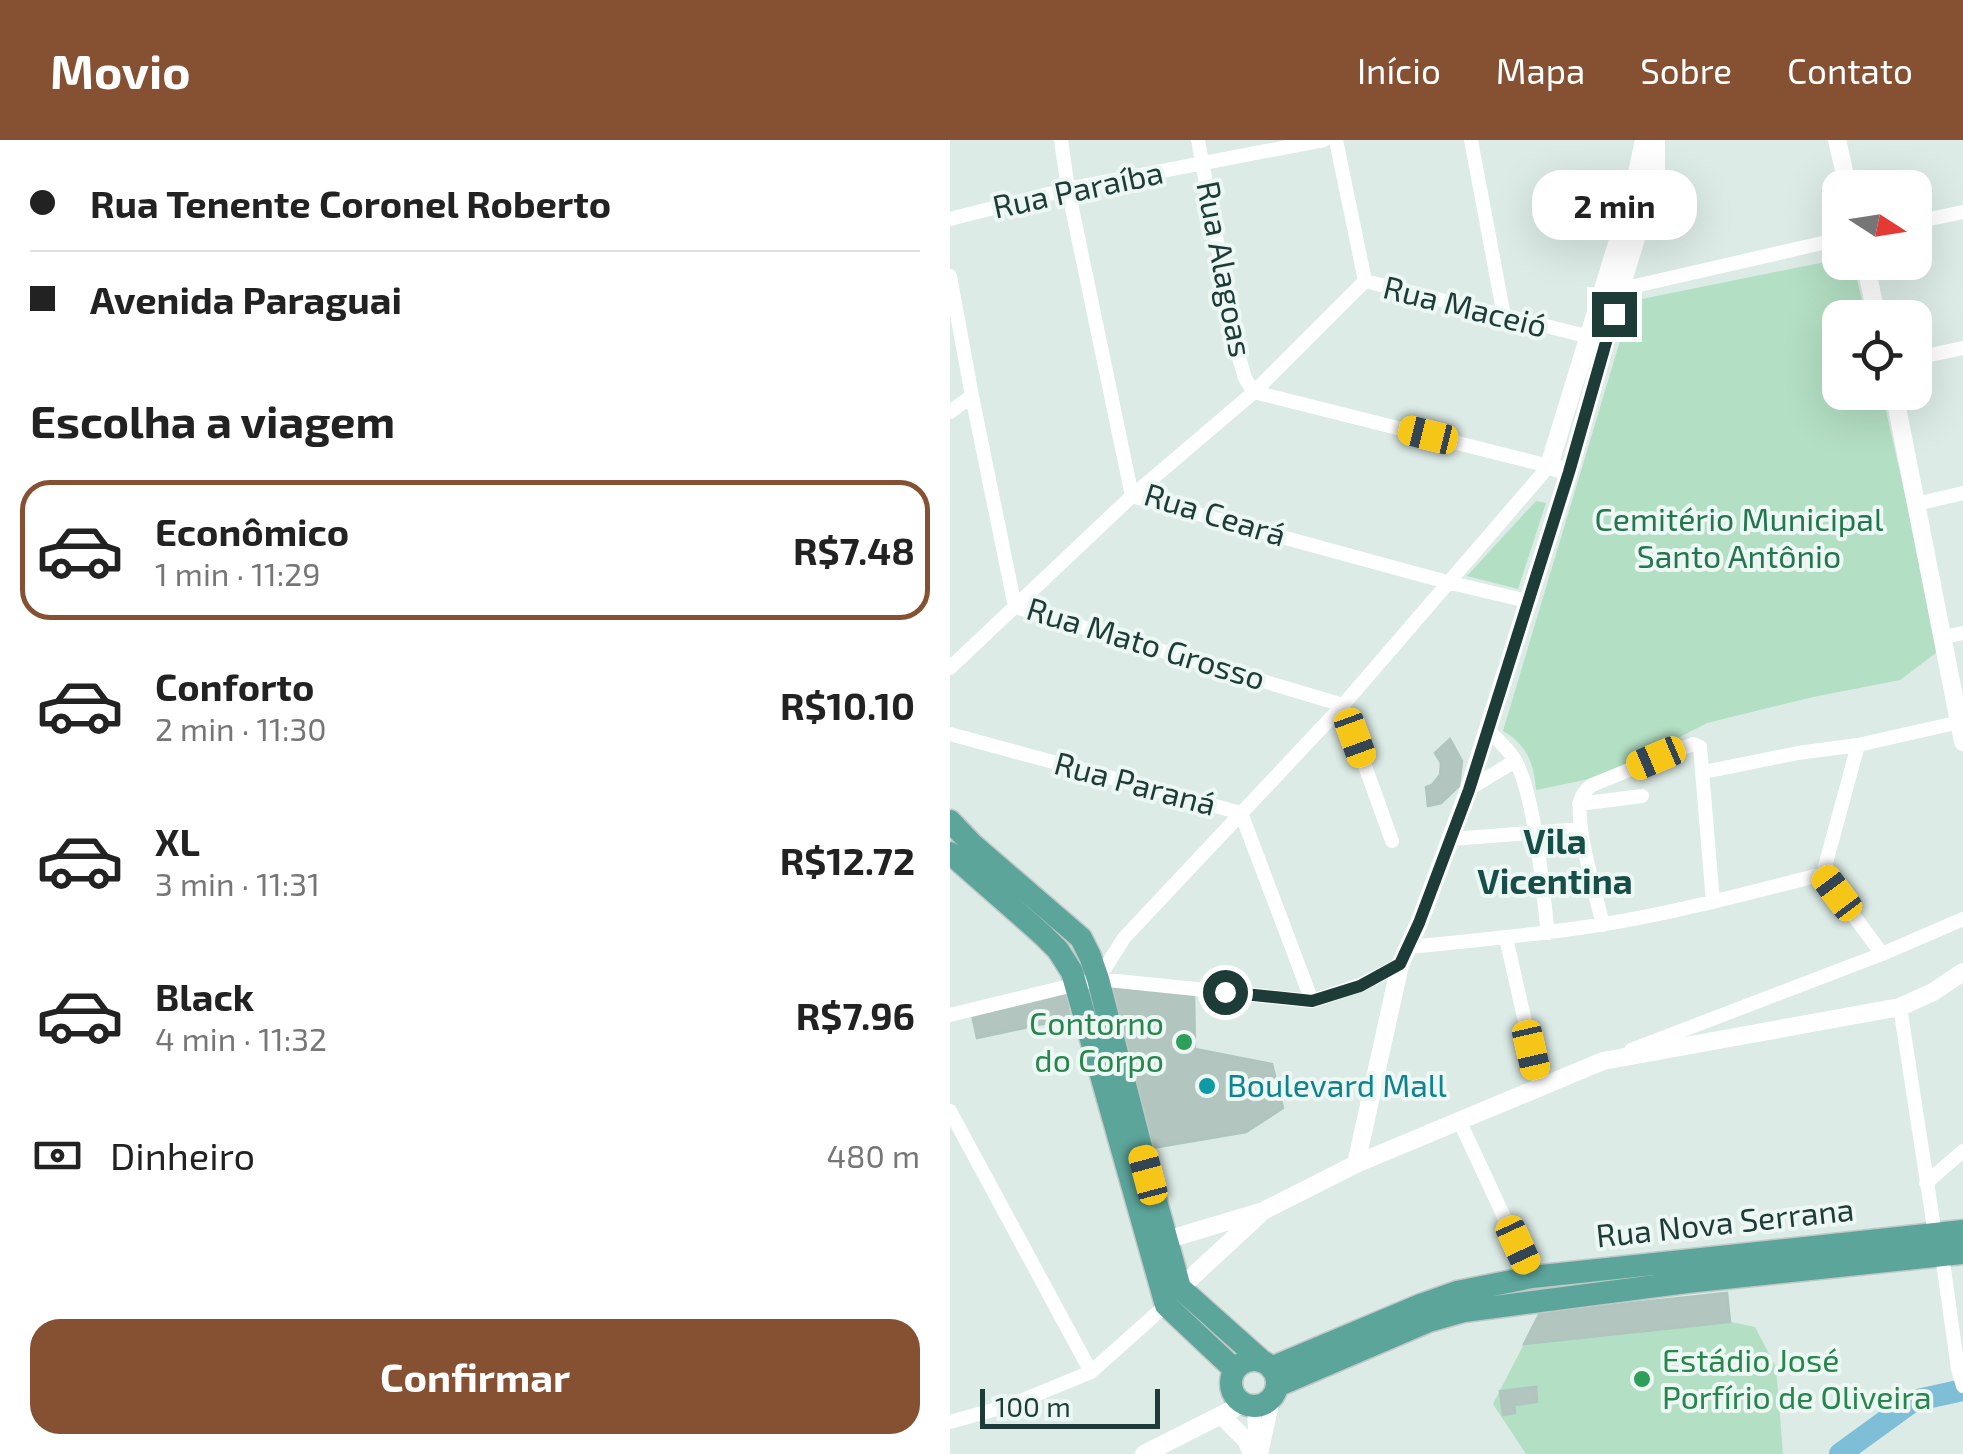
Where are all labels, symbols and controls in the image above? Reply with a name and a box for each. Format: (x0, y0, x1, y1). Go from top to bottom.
text: Movio (50, 41, 191, 99)
text: Início (1357, 49, 1441, 91)
text: Mapa (1496, 49, 1585, 91)
text: Sobre (1640, 49, 1732, 91)
text: Contato (1787, 49, 1913, 91)
street label: Rua Paraíba (989, 151, 1166, 225)
callout: 2 min (1532, 169, 1696, 239)
north arrow (1822, 170, 1932, 280)
map controls (1822, 170, 1932, 410)
street label: Rua Alagoas (1190, 177, 1262, 360)
text: Rua Tenente Coronel Roberto (90, 180, 611, 226)
text: 2 min (1574, 186, 1655, 224)
street label: Rua Maceió (1380, 266, 1551, 344)
text: Avenida Paraguai (90, 276, 402, 322)
route end (1592, 292, 1637, 337)
button: locate (1822, 300, 1932, 410)
text: Escolha a viagem (30, 393, 395, 447)
car (1395, 413, 1461, 457)
street label: Rua Ceará (1140, 474, 1291, 553)
park label: Cemitério Municipal Santo Antônio (1595, 499, 1884, 574)
icon: car (35, 505, 125, 595)
text: Econômico (155, 508, 349, 554)
text: R$7.48 (793, 527, 915, 573)
text: 1 min · 11:29 (155, 554, 321, 592)
street label: Rua Mato Grosso (1023, 588, 1270, 696)
icon: car (35, 660, 125, 750)
text: Conforto (155, 663, 314, 709)
text: R$10.10 (780, 682, 915, 728)
car (1331, 705, 1379, 771)
text: 2 min · 11:30 (155, 709, 327, 747)
car (1623, 732, 1689, 784)
street label: Rua Paraná (1051, 742, 1220, 822)
icon: car (35, 815, 125, 905)
text: XL (155, 818, 200, 864)
district label: Vila Vicentina (1477, 819, 1633, 901)
text: R$12.72 (780, 837, 915, 883)
car (1807, 860, 1867, 926)
text: 3 min · 11:31 (155, 864, 320, 902)
icon: car (35, 970, 125, 1060)
route start (1203, 970, 1248, 1015)
text: Black (155, 973, 254, 1019)
text: R$7.96 (796, 992, 915, 1038)
place label: Contorno do Corpo (1029, 1003, 1164, 1078)
car (1510, 1017, 1552, 1083)
text: 4 min · 11:32 (155, 1019, 327, 1057)
marker: Contorno do Corpo (1173, 1031, 1195, 1053)
place label: Boulevard Mall (1227, 1065, 1447, 1103)
marker: Boulevard Mall (1196, 1075, 1218, 1097)
icon: cash (30, 1128, 85, 1183)
text: Dinheiro (110, 1132, 255, 1178)
text: 480 m (826, 1136, 920, 1174)
car (1126, 1142, 1170, 1208)
street label: Rua Nova Serrana (1594, 1189, 1856, 1253)
car (1492, 1211, 1544, 1279)
button: Confirmar (30, 1319, 920, 1434)
place label: Estádio José Porfírio de Oliveira (1662, 1340, 1932, 1415)
marker: Estádio José Porfírio de Oliveira (1631, 1368, 1653, 1390)
scale bar (980, 1384, 1160, 1428)
text: 100 m (995, 1389, 1071, 1423)

